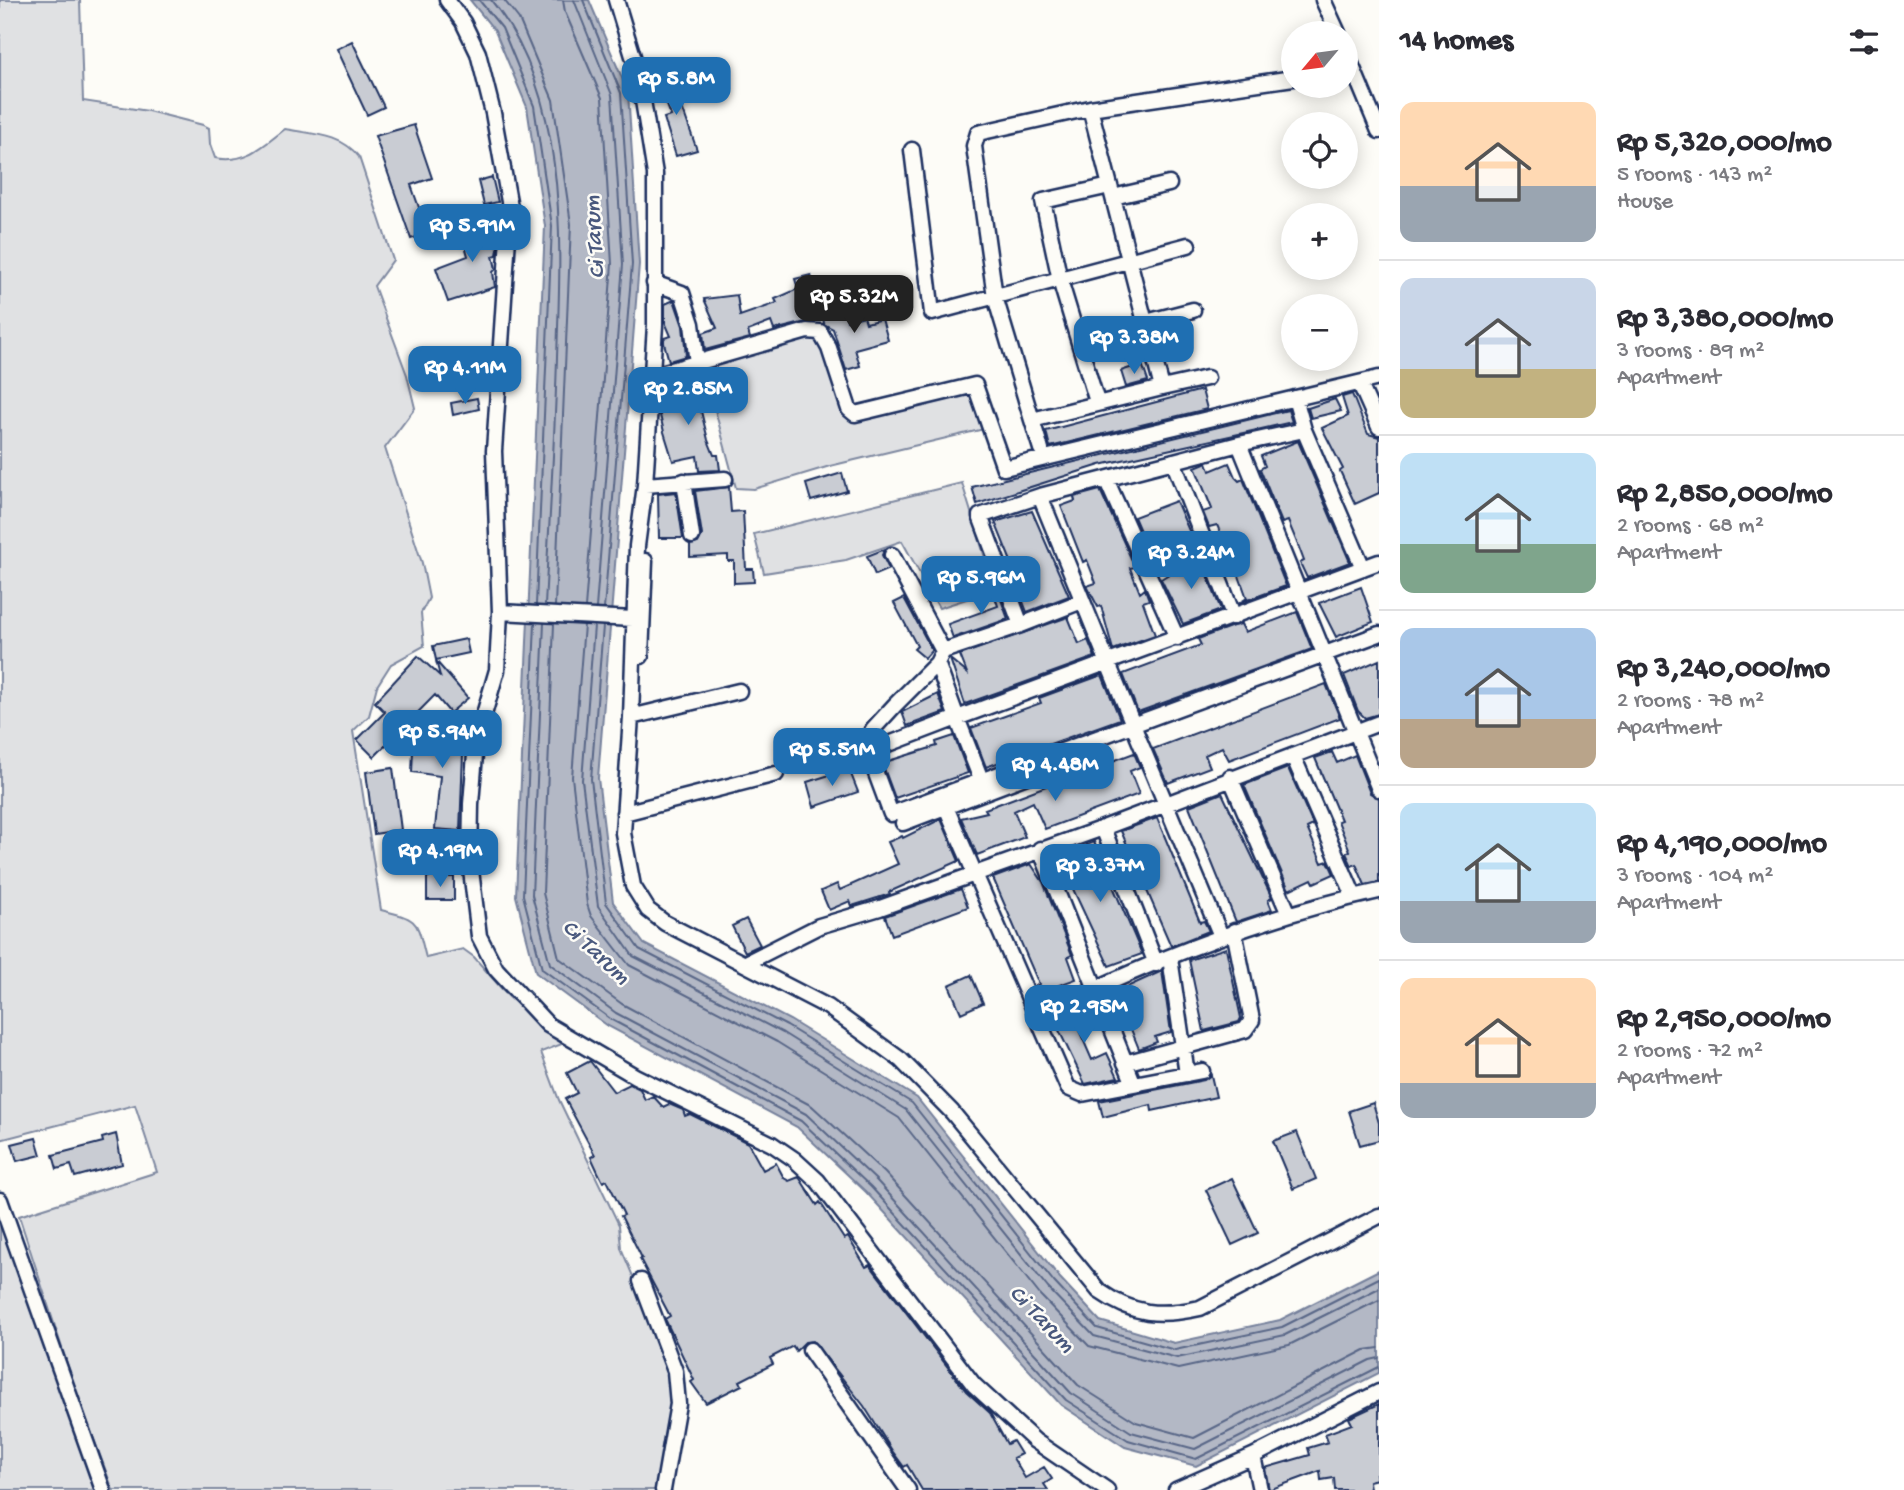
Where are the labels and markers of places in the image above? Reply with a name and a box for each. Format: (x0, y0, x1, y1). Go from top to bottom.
pin: Rp 5.8M (611, 58, 741, 117)
pin: Rp 5.91M (400, 204, 544, 264)
pin: Rp 5.32M (782, 276, 926, 335)
pin: Rp 3.38M (1062, 316, 1206, 376)
pin: Rp 4.11M (393, 346, 537, 406)
pin: Rp 2.85M (616, 368, 760, 427)
pin: Rp 3.24M (1119, 532, 1263, 591)
pin: Rp 5.96M (909, 556, 1053, 616)
pin: Rp 5.94M (370, 710, 514, 770)
pin: Rp 5.51M (760, 728, 904, 788)
pin: Rp 4.48M (983, 744, 1127, 803)
pin: Rp 4.19M (368, 830, 512, 889)
pin: Rp 3.37M (1028, 844, 1172, 904)
pin: Rp 2.95M (1012, 986, 1156, 1045)

